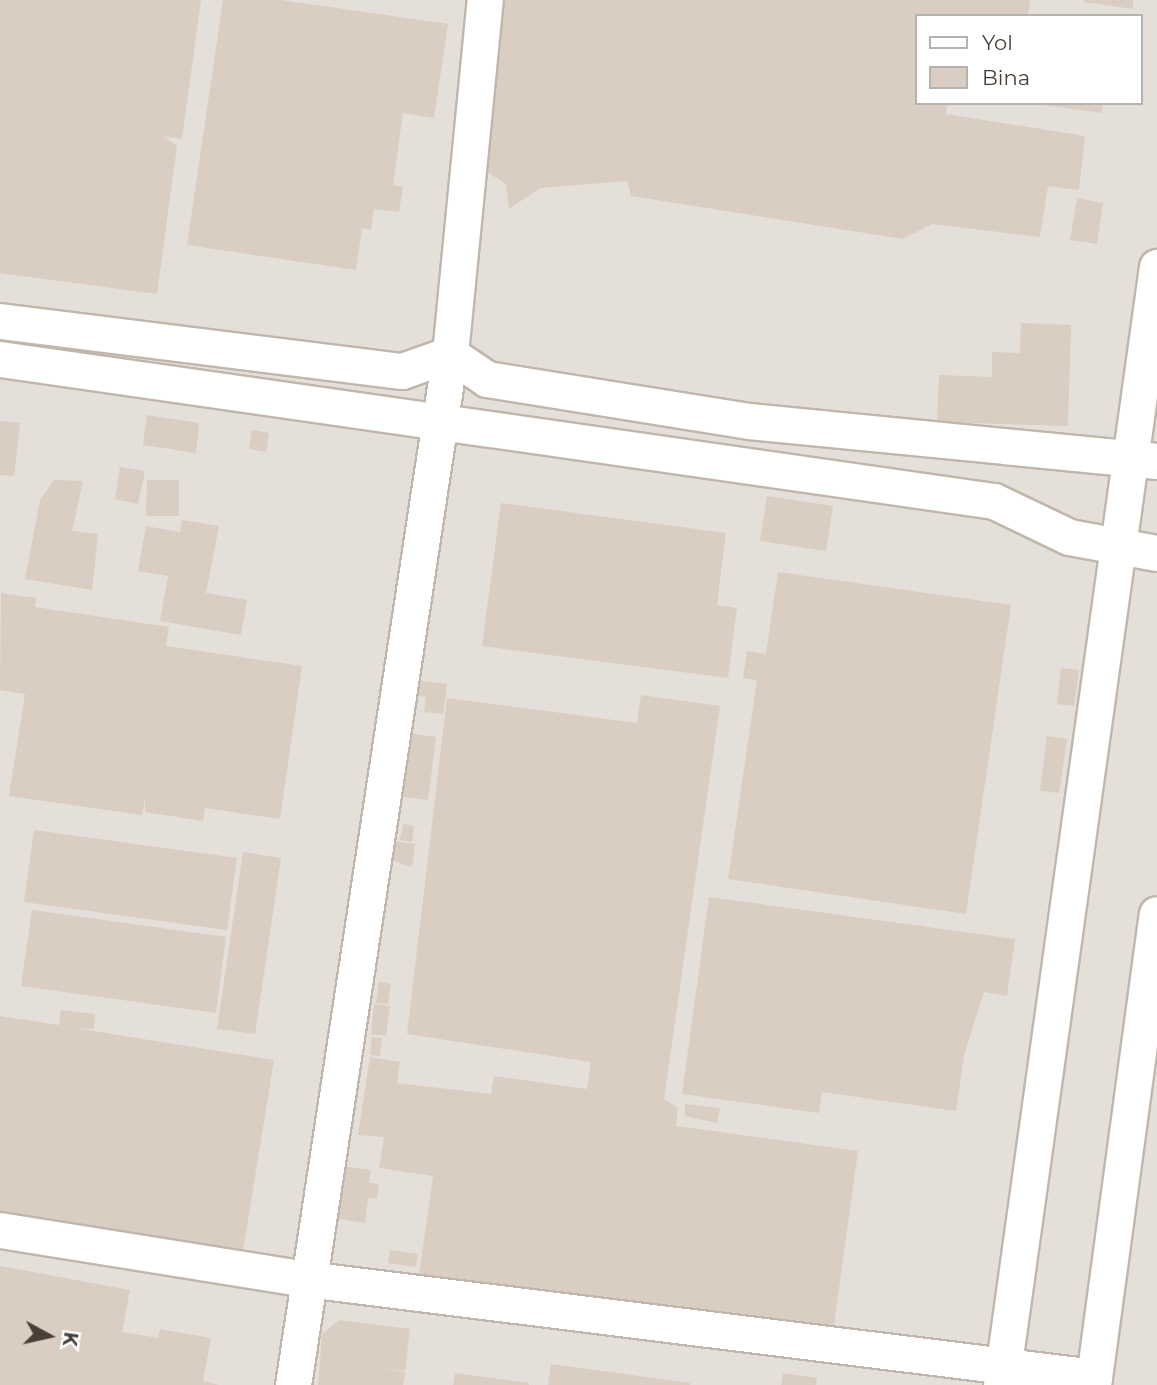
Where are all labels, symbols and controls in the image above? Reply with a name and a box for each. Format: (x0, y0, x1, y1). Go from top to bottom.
legend (916, 14, 1143, 105)
text: Yol (982, 30, 1013, 55)
text: Bina (982, 65, 1030, 90)
north arrow (14, 1301, 84, 1371)
text: K (58, 1330, 83, 1348)

